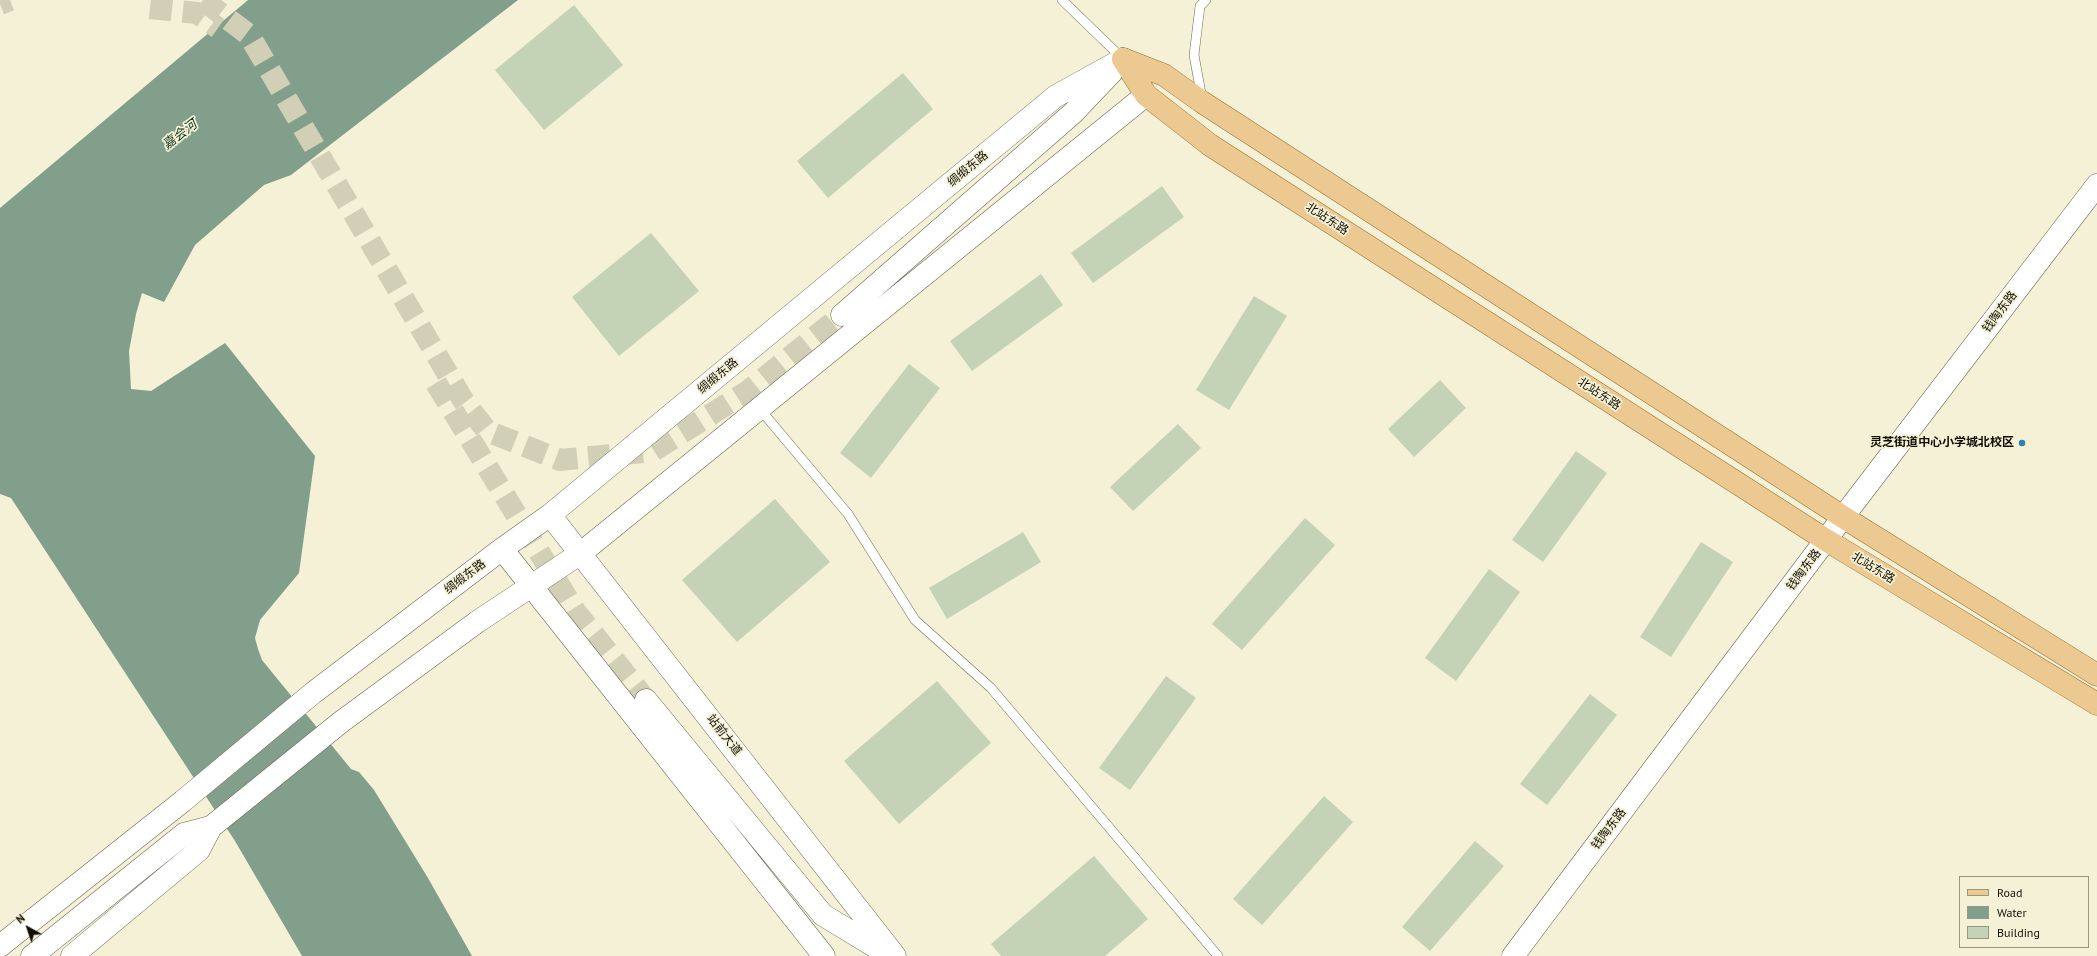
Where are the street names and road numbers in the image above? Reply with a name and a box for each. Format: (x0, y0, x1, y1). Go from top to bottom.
street label: 绸缎东路 (945, 148, 991, 190)
street label: 北站东路 (1303, 200, 1351, 238)
street label: 钱陶东路 (1980, 288, 2020, 336)
street label: 绸缎东路 (695, 355, 741, 397)
street label: 北站东路 (1575, 375, 1623, 413)
street label: 钱陶东路 (1784, 546, 1824, 594)
street label: 北站东路 (1849, 549, 1897, 587)
street label: 绸缎东路 (441, 557, 489, 597)
street label: 站前大道 (704, 712, 744, 758)
street label: 钱陶东路 (1589, 805, 1629, 853)

